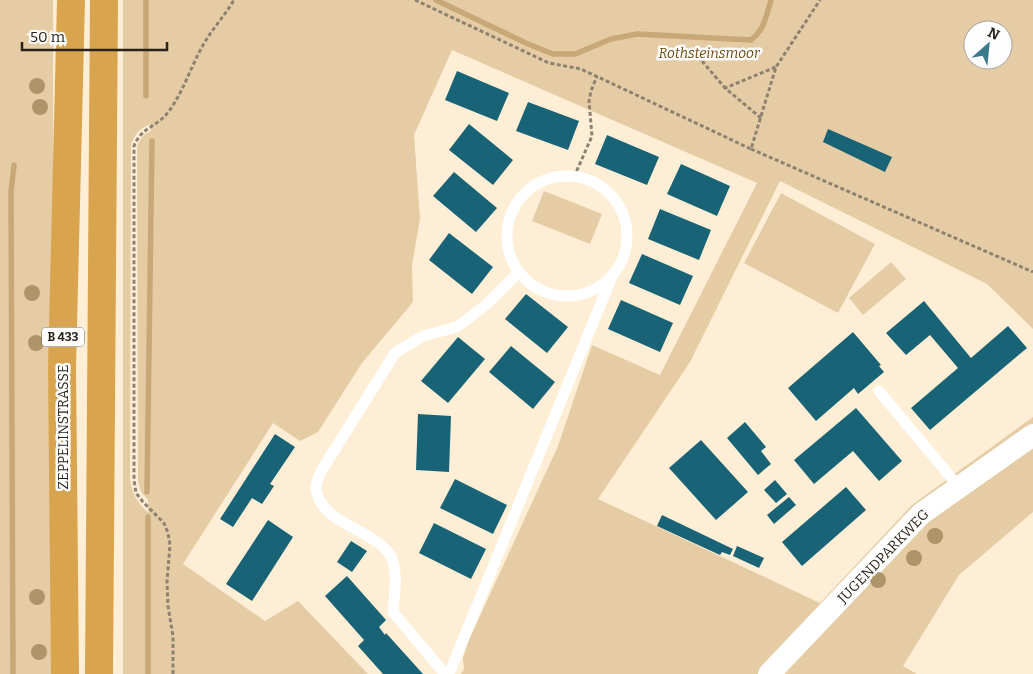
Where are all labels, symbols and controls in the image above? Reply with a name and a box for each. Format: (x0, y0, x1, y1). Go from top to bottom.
scale bar (22, 20, 168, 52)
north arrow (963, 20, 1013, 70)
text: N (985, 24, 1003, 44)
text: 50 m (30, 28, 66, 46)
park label: Rothsteinsmoor (658, 45, 761, 62)
road number: B 433 (42, 328, 84, 347)
street label: ZEPPELINSTRASSE (55, 364, 72, 490)
street label: JUGENDPARKWEG (834, 506, 932, 608)

